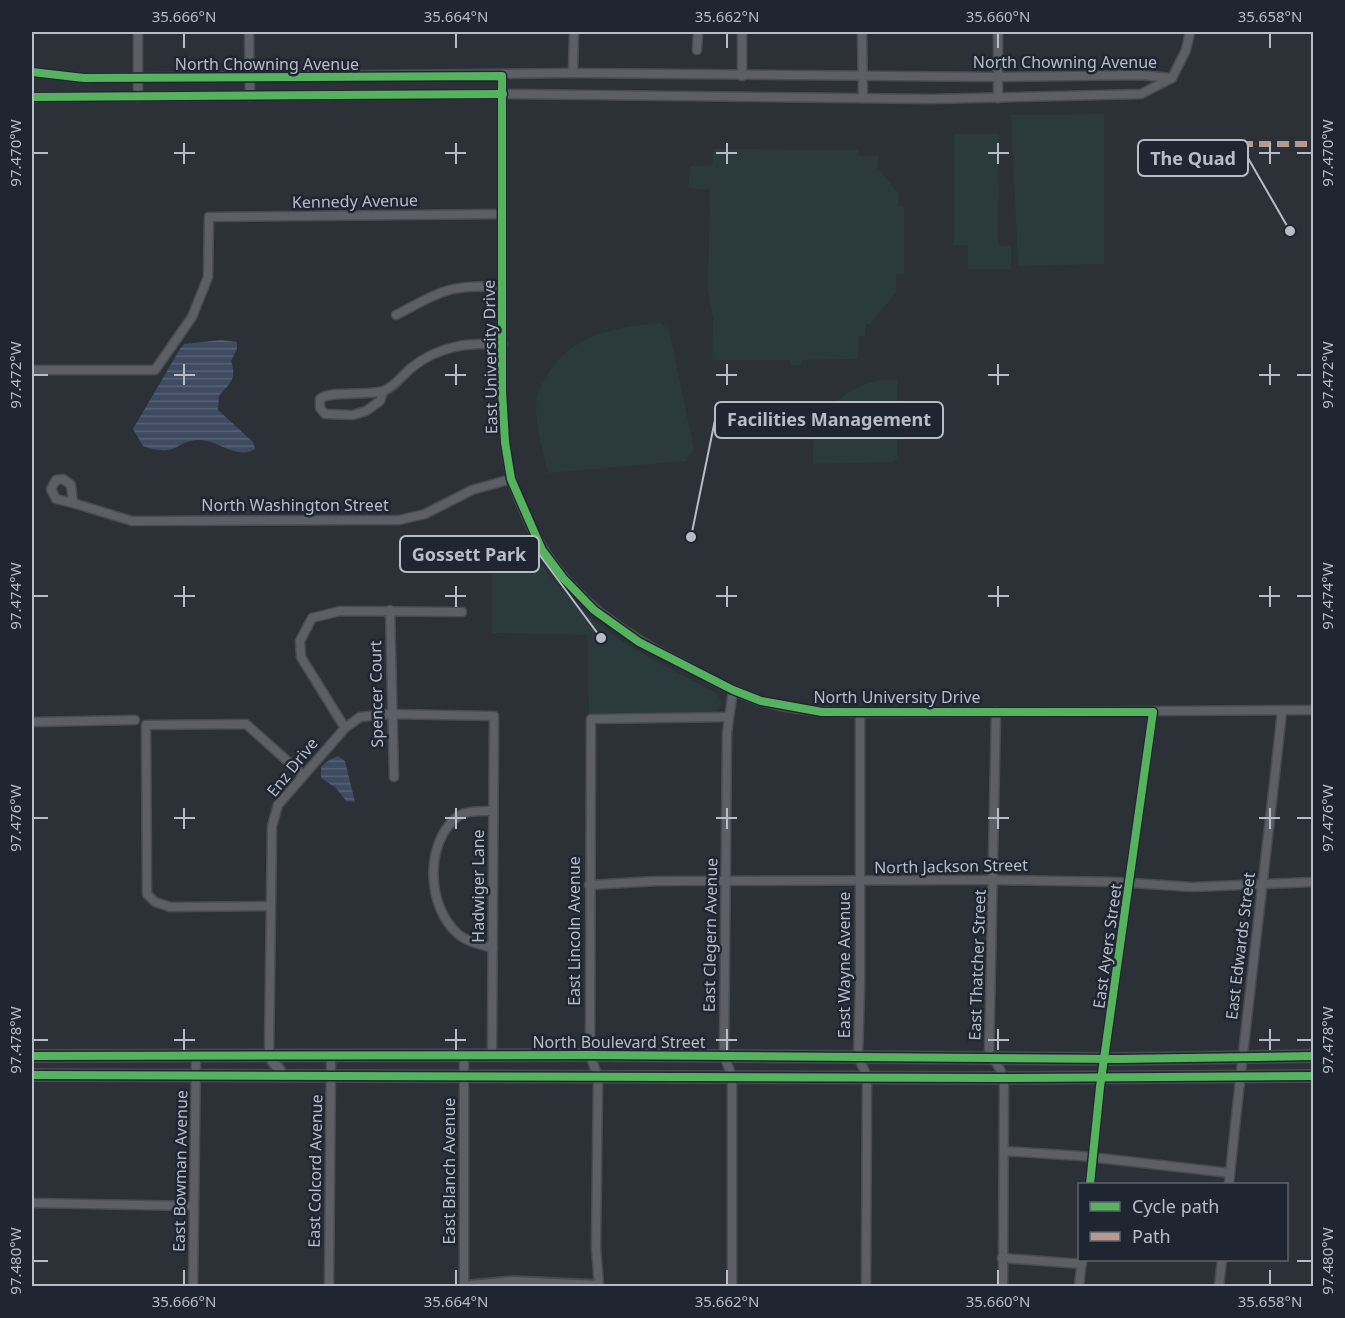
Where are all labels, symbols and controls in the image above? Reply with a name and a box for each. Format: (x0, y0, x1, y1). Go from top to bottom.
text: 35.666°N (152, 6, 216, 26)
text: 35.664°N (424, 6, 488, 26)
text: 35.662°N (695, 6, 759, 26)
text: 35.660°N (966, 6, 1030, 26)
text: 35.658°N (1238, 6, 1302, 26)
street label: North Chowning Avenue (973, 51, 1157, 73)
street label: North Chowning Avenue (175, 53, 359, 75)
text: 97.470°W (5, 119, 25, 187)
text: 97.470°W (1317, 119, 1337, 187)
callout: The Quad (1138, 140, 1248, 176)
text: The Quad (1150, 146, 1236, 170)
street label: Kennedy Avenue (292, 189, 418, 213)
street label: East University Drive (478, 280, 502, 434)
text: 97.472°W (5, 341, 25, 409)
text: 97.472°W (1317, 341, 1337, 409)
callout: Facilities Management (715, 402, 943, 438)
text: Facilities Management (727, 407, 931, 431)
street label: North Washington Street (201, 494, 389, 516)
callout: Gossett Park (400, 536, 539, 572)
text: Gossett Park (412, 542, 527, 566)
text: 97.474°W (5, 562, 25, 630)
text: 97.474°W (1317, 562, 1337, 630)
street label: Spencer Court (364, 640, 388, 748)
street label: North University Drive (813, 686, 981, 708)
street label: Enz Drive (261, 733, 323, 801)
text: 97.476°W (5, 784, 25, 852)
text: 97.476°W (1317, 784, 1337, 852)
street label: Hadwiger Lane (467, 829, 489, 943)
street label: North Jackson Street (874, 854, 1028, 878)
street label: East Lincoln Avenue (563, 856, 585, 1006)
street label: East Clegern Avenue (698, 858, 722, 1012)
street label: East Edwards Street (1220, 871, 1260, 1021)
street label: East Ayers Street (1087, 882, 1127, 1010)
street label: East Thatcher Street (963, 889, 991, 1041)
street label: East Wayne Avenue (833, 892, 855, 1038)
text: 97.478°W (5, 1006, 25, 1074)
text: 97.478°W (1317, 1006, 1337, 1074)
street label: North Boulevard Street (532, 1031, 706, 1053)
street label: East Bowman Avenue (168, 1090, 192, 1252)
street label: East Colcord Avenue (303, 1094, 327, 1248)
street label: East Blanch Avenue (438, 1098, 460, 1244)
legend (1078, 1183, 1288, 1261)
text: Cycle path (1132, 1194, 1219, 1218)
text: Path (1132, 1224, 1171, 1248)
text: 97.480°W (5, 1227, 25, 1295)
text: 97.480°W (1317, 1227, 1337, 1295)
text: 35.666°N (152, 1291, 216, 1311)
text: 35.664°N (424, 1291, 488, 1311)
text: 35.662°N (695, 1291, 759, 1311)
text: 35.660°N (966, 1291, 1030, 1311)
text: 35.658°N (1238, 1291, 1302, 1311)

